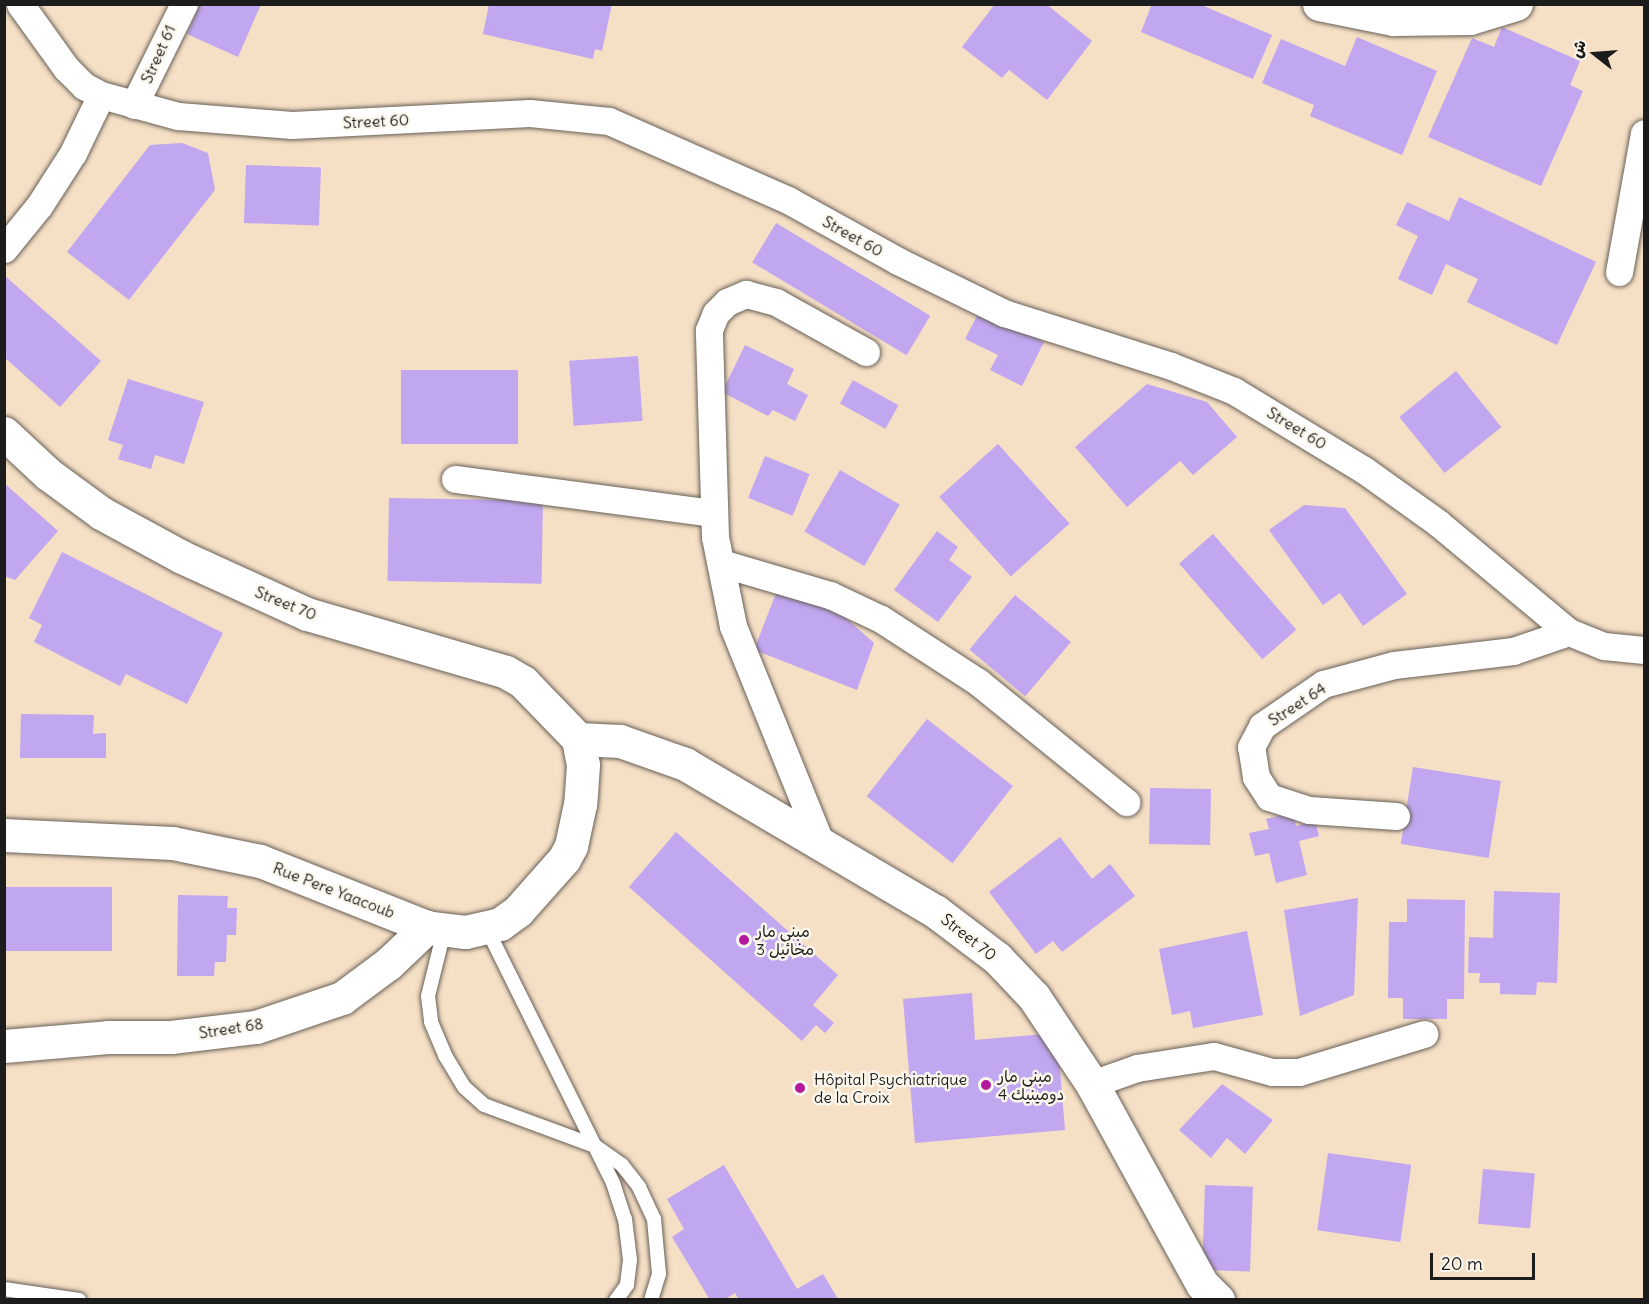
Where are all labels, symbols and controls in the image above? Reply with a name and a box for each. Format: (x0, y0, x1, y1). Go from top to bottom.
street label: Street 61 (137, 22, 179, 86)
north arrow (1565, 24, 1625, 84)
text: ش (1566, 37, 1590, 60)
street label: Street 60 (342, 110, 410, 132)
street label: Street 60 (819, 212, 887, 260)
street label: Street 60 (1264, 403, 1330, 453)
street label: Street 70 (252, 582, 320, 624)
street label: Street 64 (1265, 678, 1329, 730)
street label: Rue Pere Yaacoub (270, 858, 398, 922)
street label: Street 70 (938, 909, 1000, 965)
place label: مبنى مار مخائيل 3 (756, 921, 814, 959)
marker: مبنى مار مخائيل 3 (737, 933, 751, 947)
street label: Street 68 (197, 1013, 265, 1043)
place label: مبنى مار دومينيك 4 (998, 1066, 1064, 1104)
place label: Hôpital Psychiatrique de la Croix (814, 1069, 967, 1107)
marker: مبنى مار دومينيك 4 (979, 1078, 993, 1092)
marker: Hôpital Psychiatrique de la Croix (791, 1079, 809, 1097)
scale bar (1433, 1241, 1538, 1279)
text: 20 m (1441, 1252, 1483, 1275)

